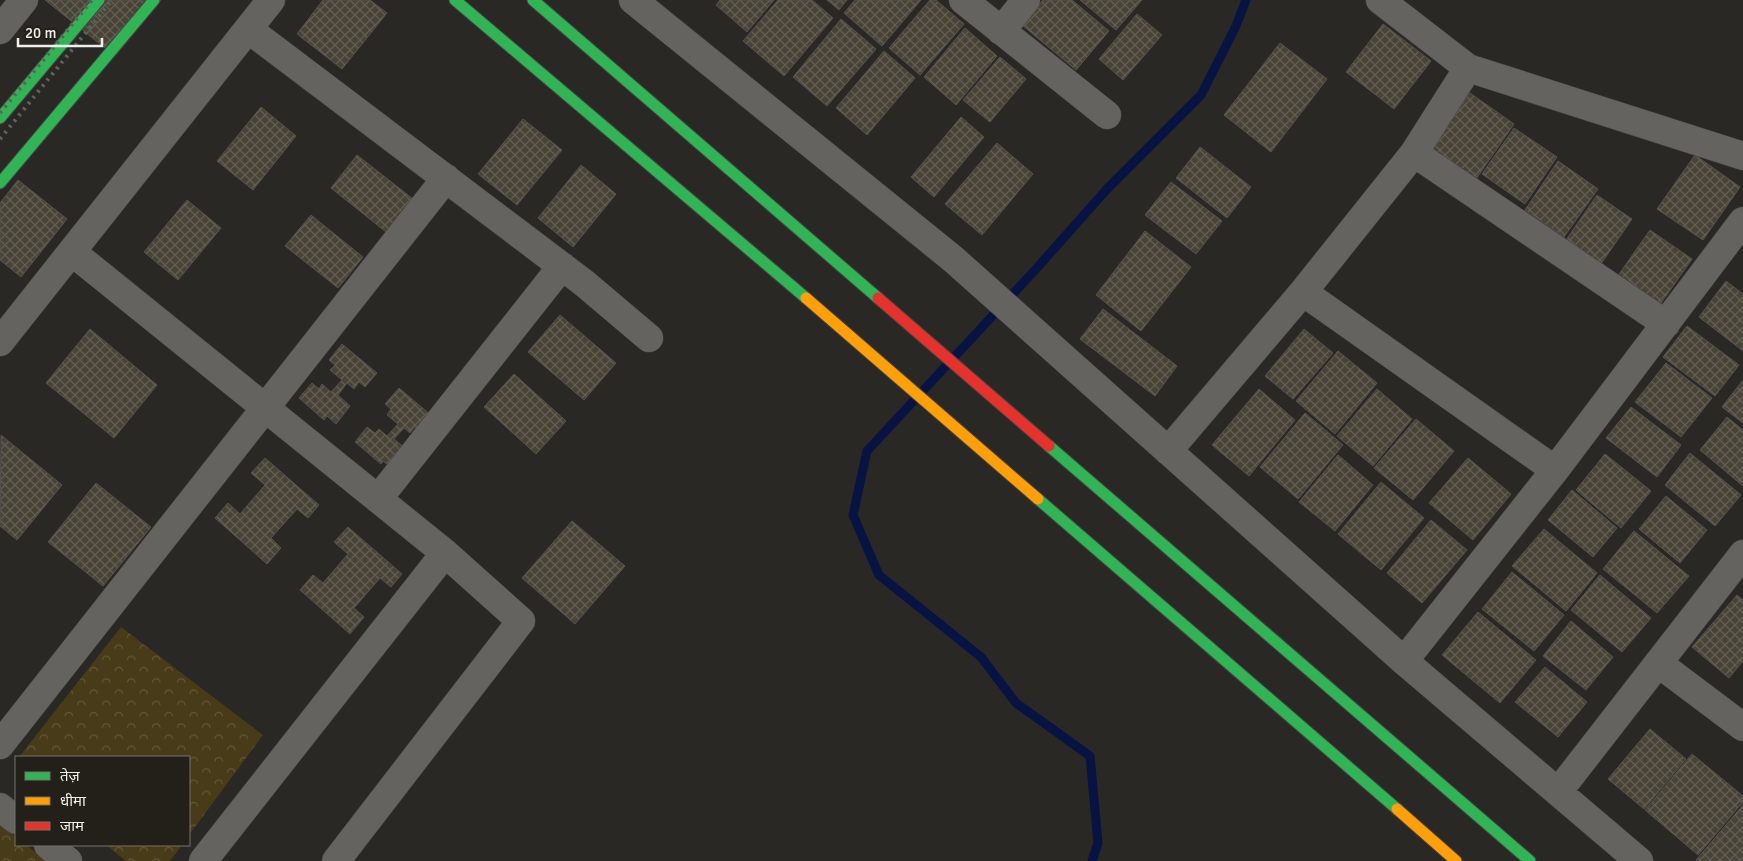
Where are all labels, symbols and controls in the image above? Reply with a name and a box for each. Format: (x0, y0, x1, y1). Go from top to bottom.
scale bar (18, 15, 101, 47)
text: 20 m (25, 24, 56, 42)
legend (15, 756, 190, 846)
text: तेज़ (60, 767, 81, 785)
text: धीमा (60, 792, 87, 810)
text: जाम (60, 817, 85, 835)

